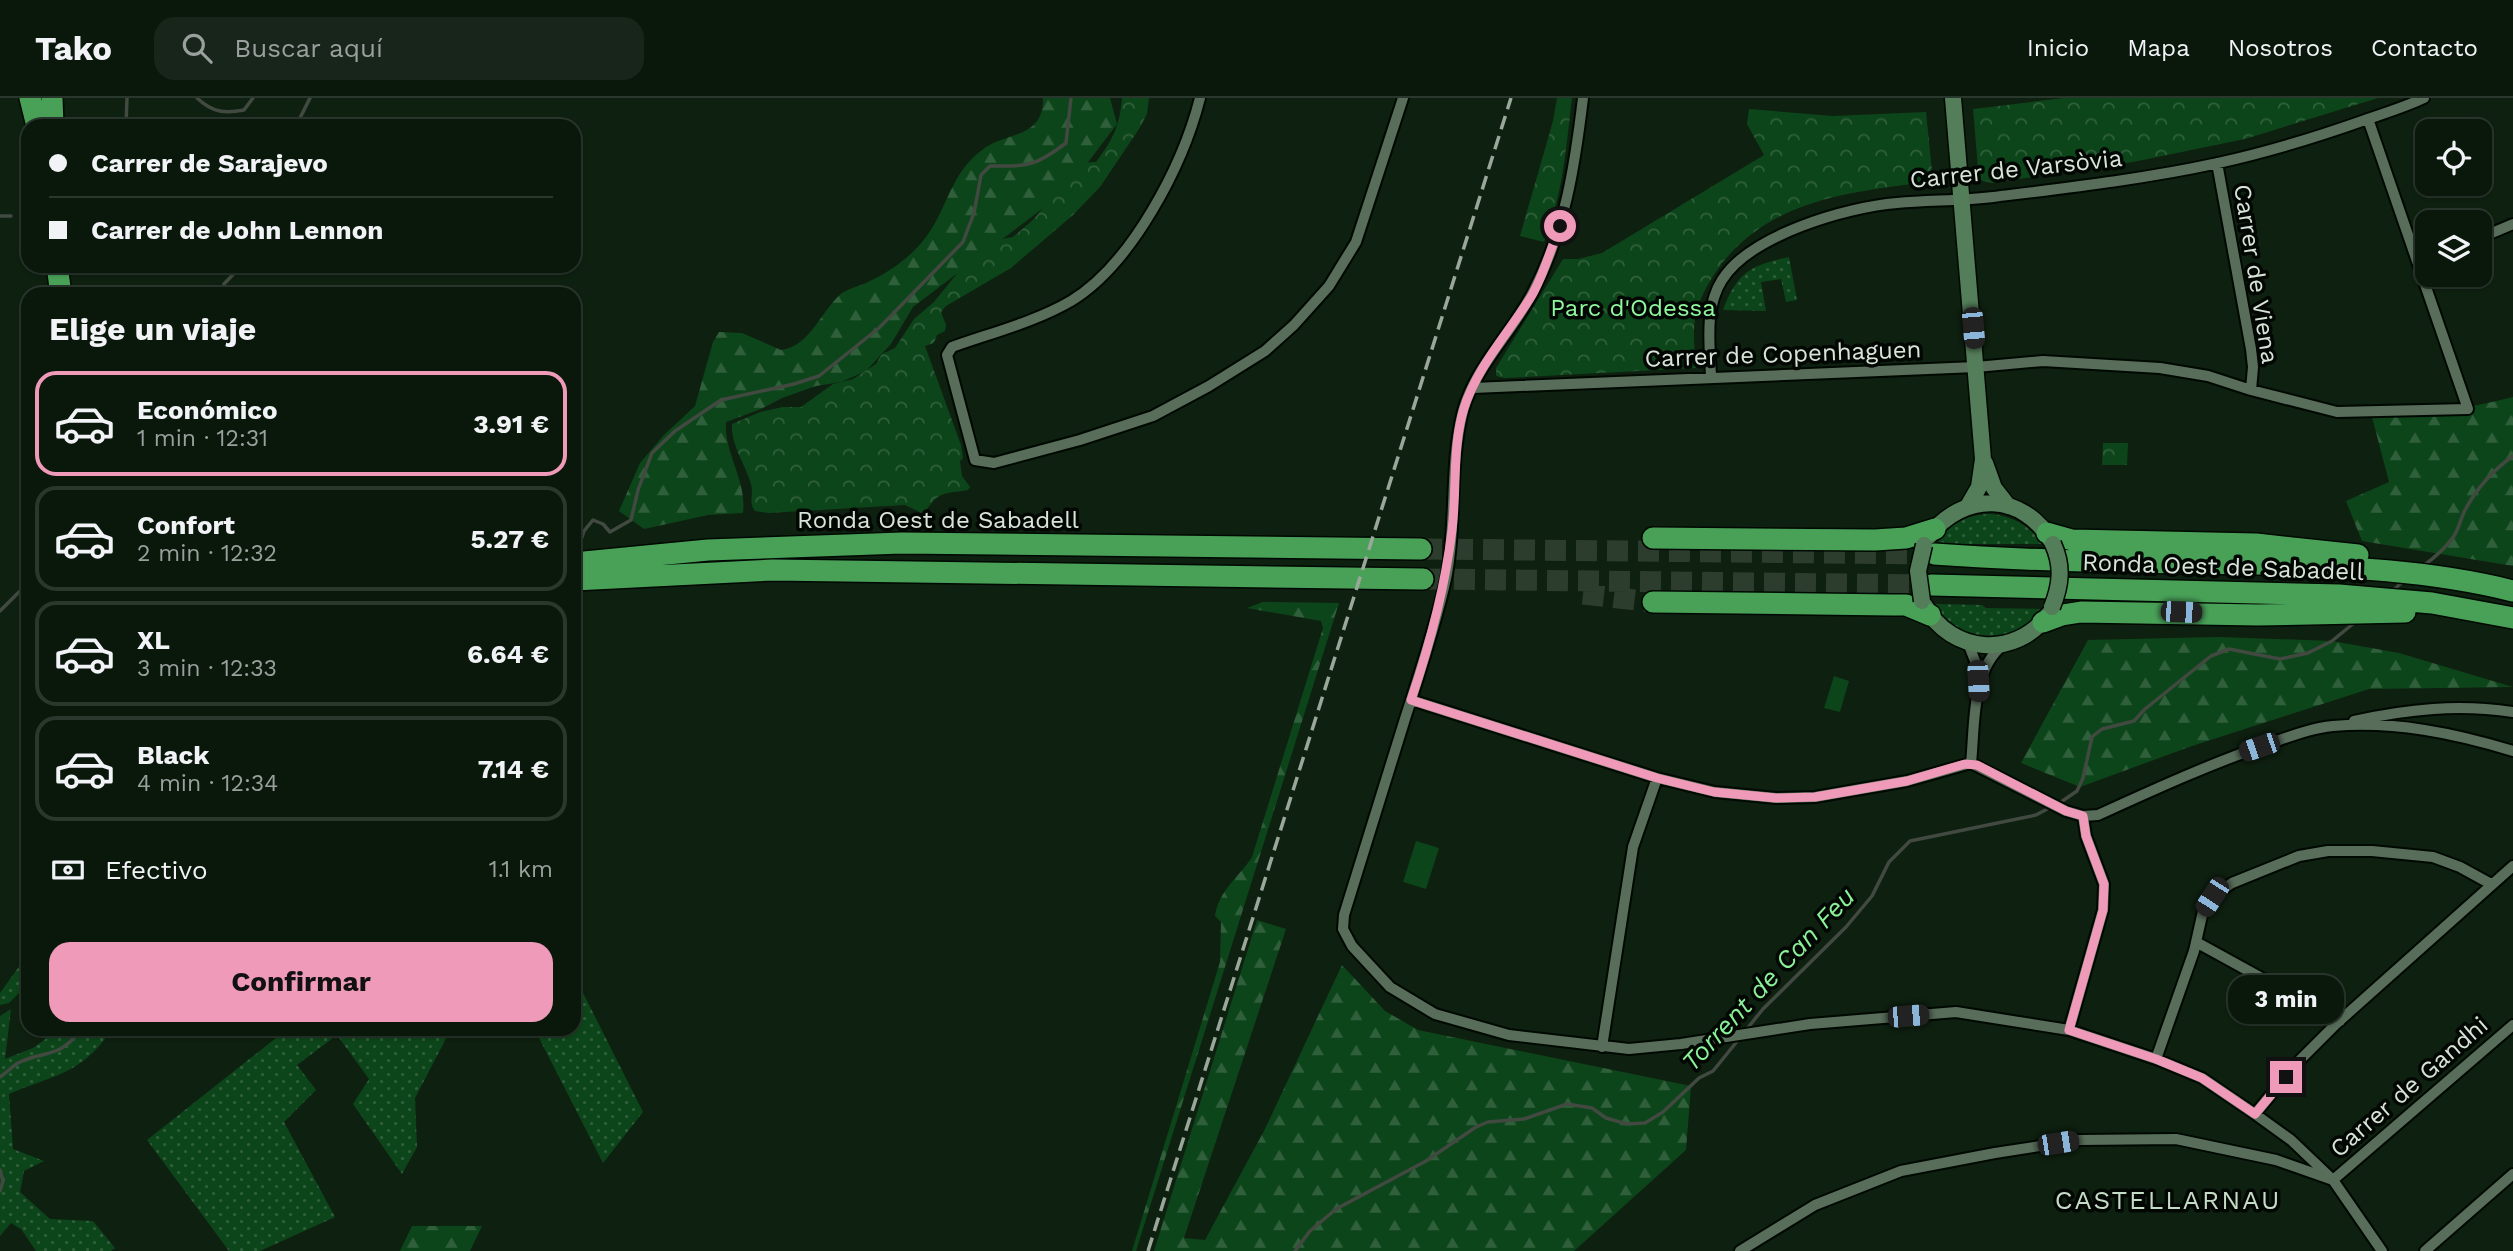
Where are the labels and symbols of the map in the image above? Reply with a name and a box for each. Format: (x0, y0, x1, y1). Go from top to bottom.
street label: Carrer de Varsòvia (1908, 144, 2124, 194)
street label: Carrer de Viena (2228, 182, 2284, 366)
route start (1544, 210, 1576, 242)
park label: Parc d'Odessa (1550, 294, 1716, 322)
car (1961, 306, 1986, 350)
street label: Carrer de Copenhaguen (1644, 335, 1922, 373)
street label: Ronda Oest de Sabadell (797, 506, 1080, 534)
street label: Ronda Oest de Sabadell (2082, 548, 2365, 586)
car (2160, 601, 2203, 623)
car (1967, 659, 1990, 703)
car (2236, 730, 2283, 764)
car (2192, 874, 2233, 920)
water label: Torrent de Can Feu (1675, 881, 1861, 1077)
callout: 3 min (2228, 976, 2344, 1024)
car (1887, 1004, 1930, 1028)
street label: Carrer de Gandhi (2324, 1011, 2494, 1163)
route end (2270, 1061, 2302, 1093)
car (2036, 1129, 2081, 1157)
district label: CASTELLARNAU (2055, 1185, 2281, 1215)

